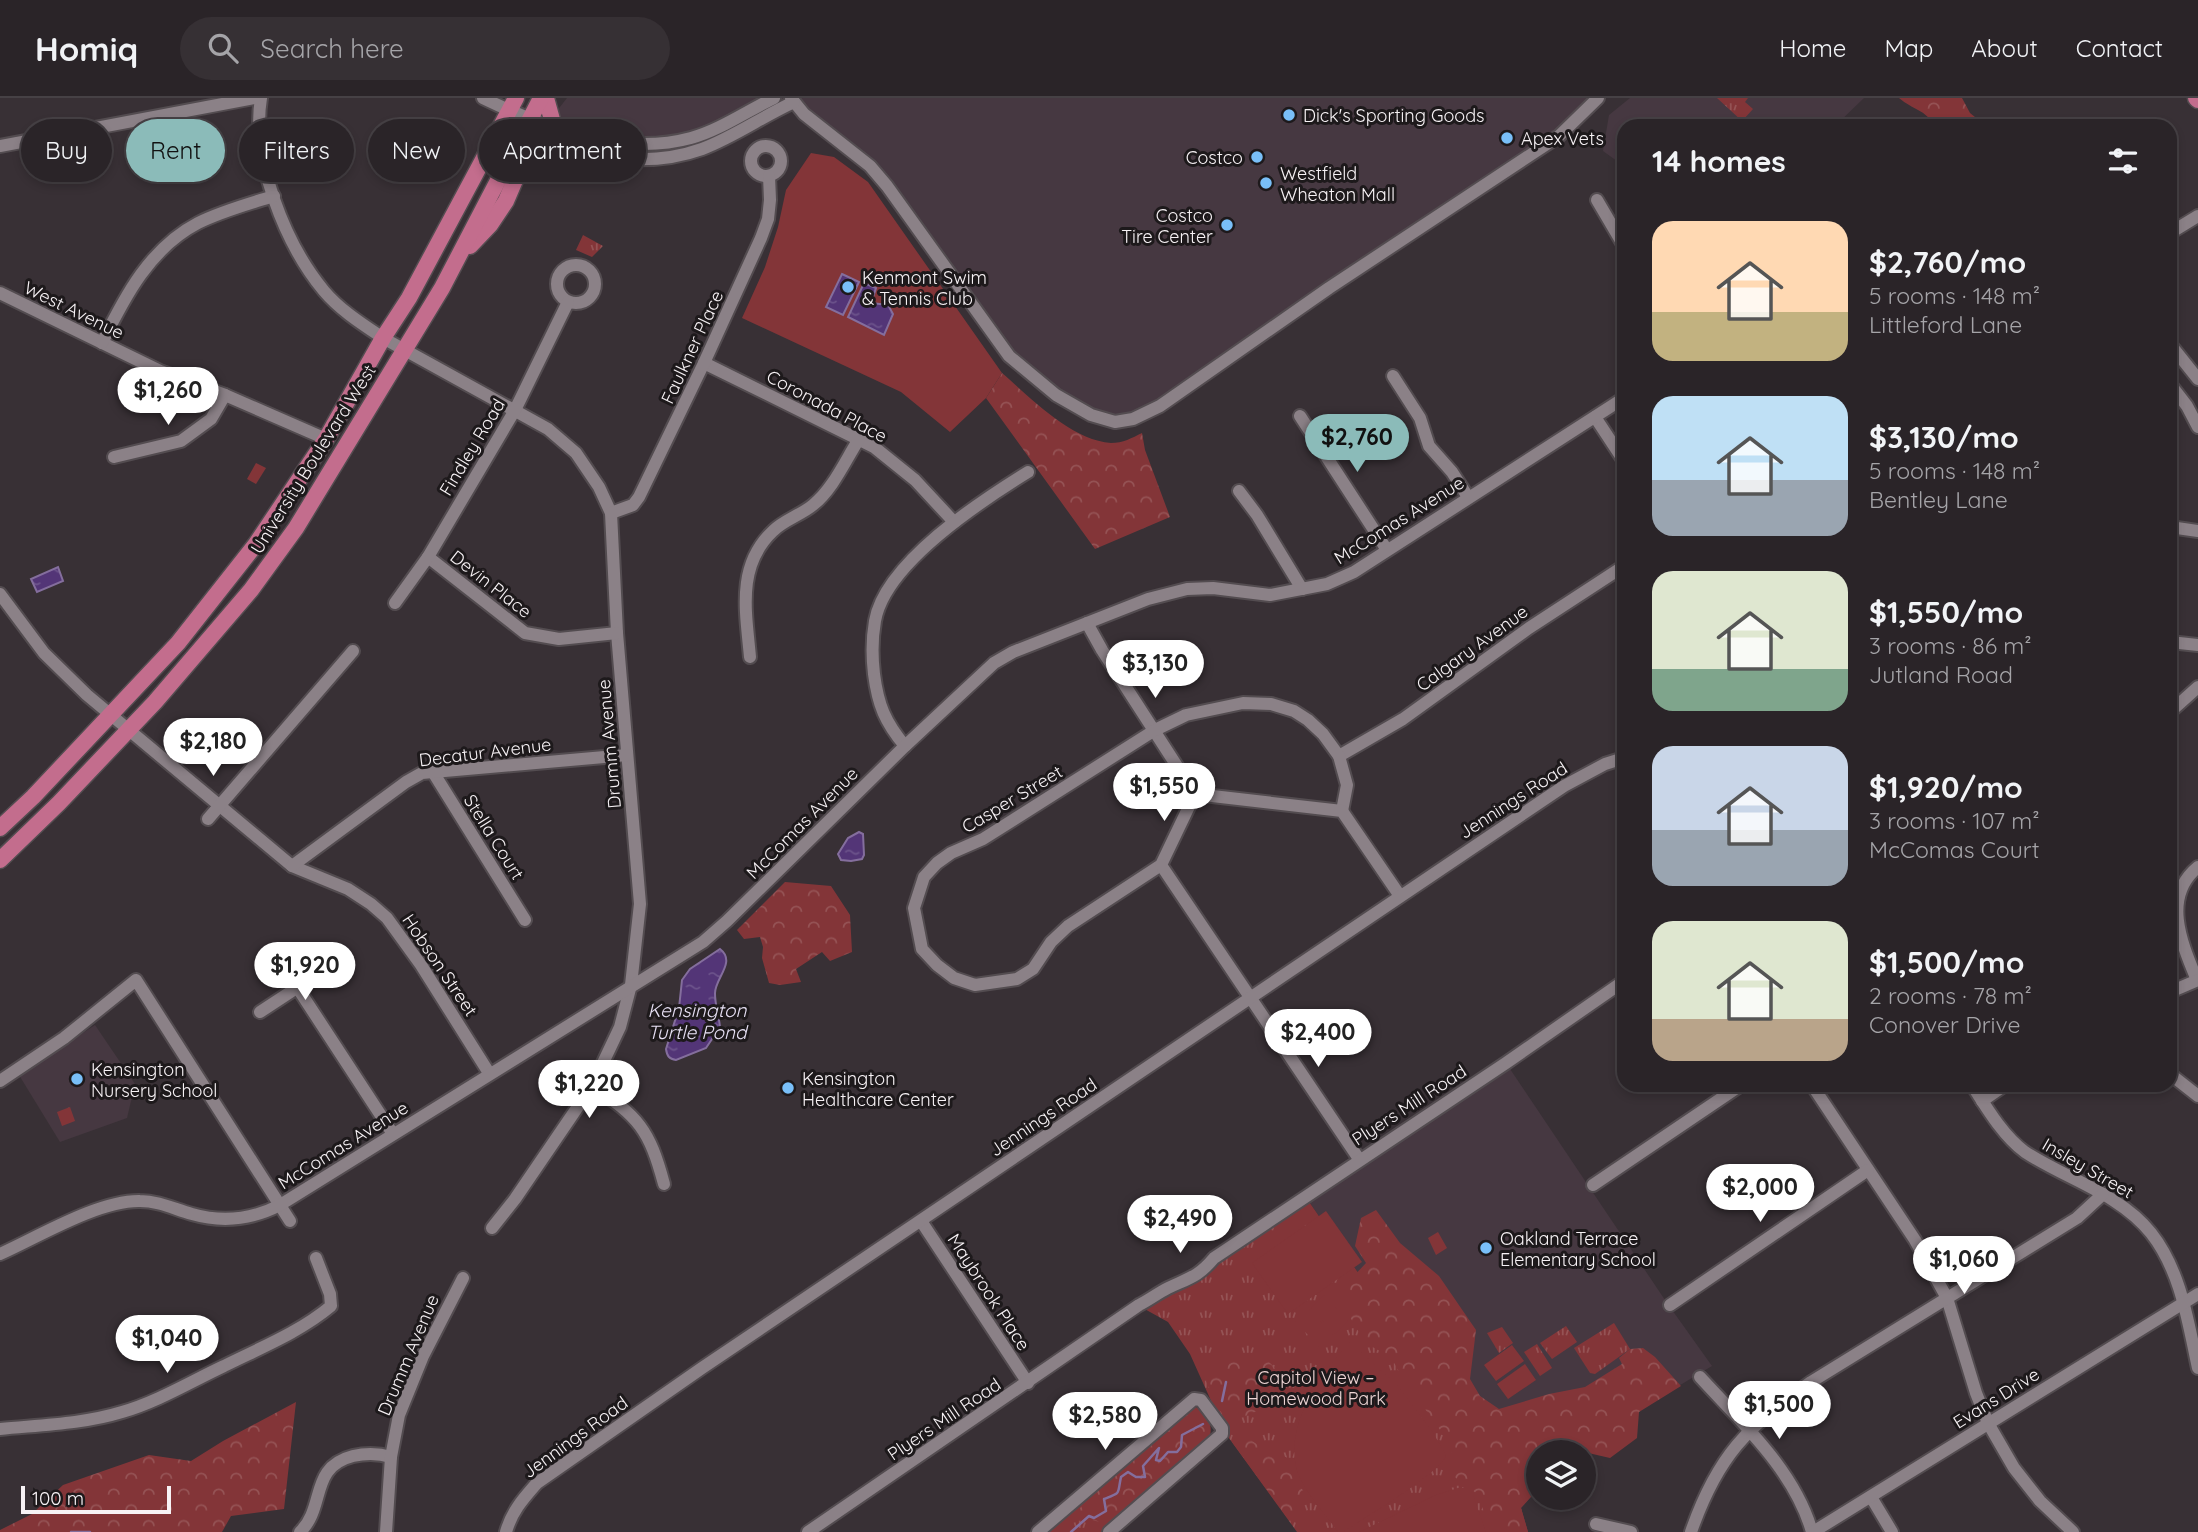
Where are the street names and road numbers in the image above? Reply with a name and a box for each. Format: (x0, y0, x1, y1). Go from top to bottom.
street label: West Avenue (20, 276, 128, 344)
street label: Faulkner Place (656, 287, 728, 407)
street label: University Boulevard West (245, 360, 381, 558)
street label: Coronada Place (763, 365, 891, 447)
street label: Findley Road (434, 394, 510, 500)
street label: McComas Avenue (1330, 471, 1468, 569)
street label: Devin Place (446, 545, 536, 623)
street label: Calgary Avenue (1412, 600, 1532, 696)
street label: Drumm Avenue (592, 679, 626, 809)
street label: Decatur Avenue (417, 732, 553, 772)
street label: Jennings Road (1454, 756, 1572, 844)
street label: Casper Street (958, 760, 1066, 838)
street label: McComas Avenue (741, 762, 863, 884)
street label: Stella Court (459, 790, 529, 884)
street label: Hobson Street (397, 909, 483, 1021)
street label: Plyers Mill Road (1347, 1059, 1471, 1151)
street label: Jennings Road (985, 1073, 1101, 1161)
street label: McComas Avenue (274, 1096, 412, 1194)
street label: Insley Street (2038, 1133, 2138, 1203)
street label: Maybrook Place (943, 1229, 1035, 1355)
street label: Drumm Avenue (372, 1291, 444, 1419)
street label: Evans Drive (1949, 1362, 2043, 1434)
street label: Plyers Mill Road (883, 1373, 1005, 1465)
street label: Jennings Road (518, 1391, 632, 1483)

